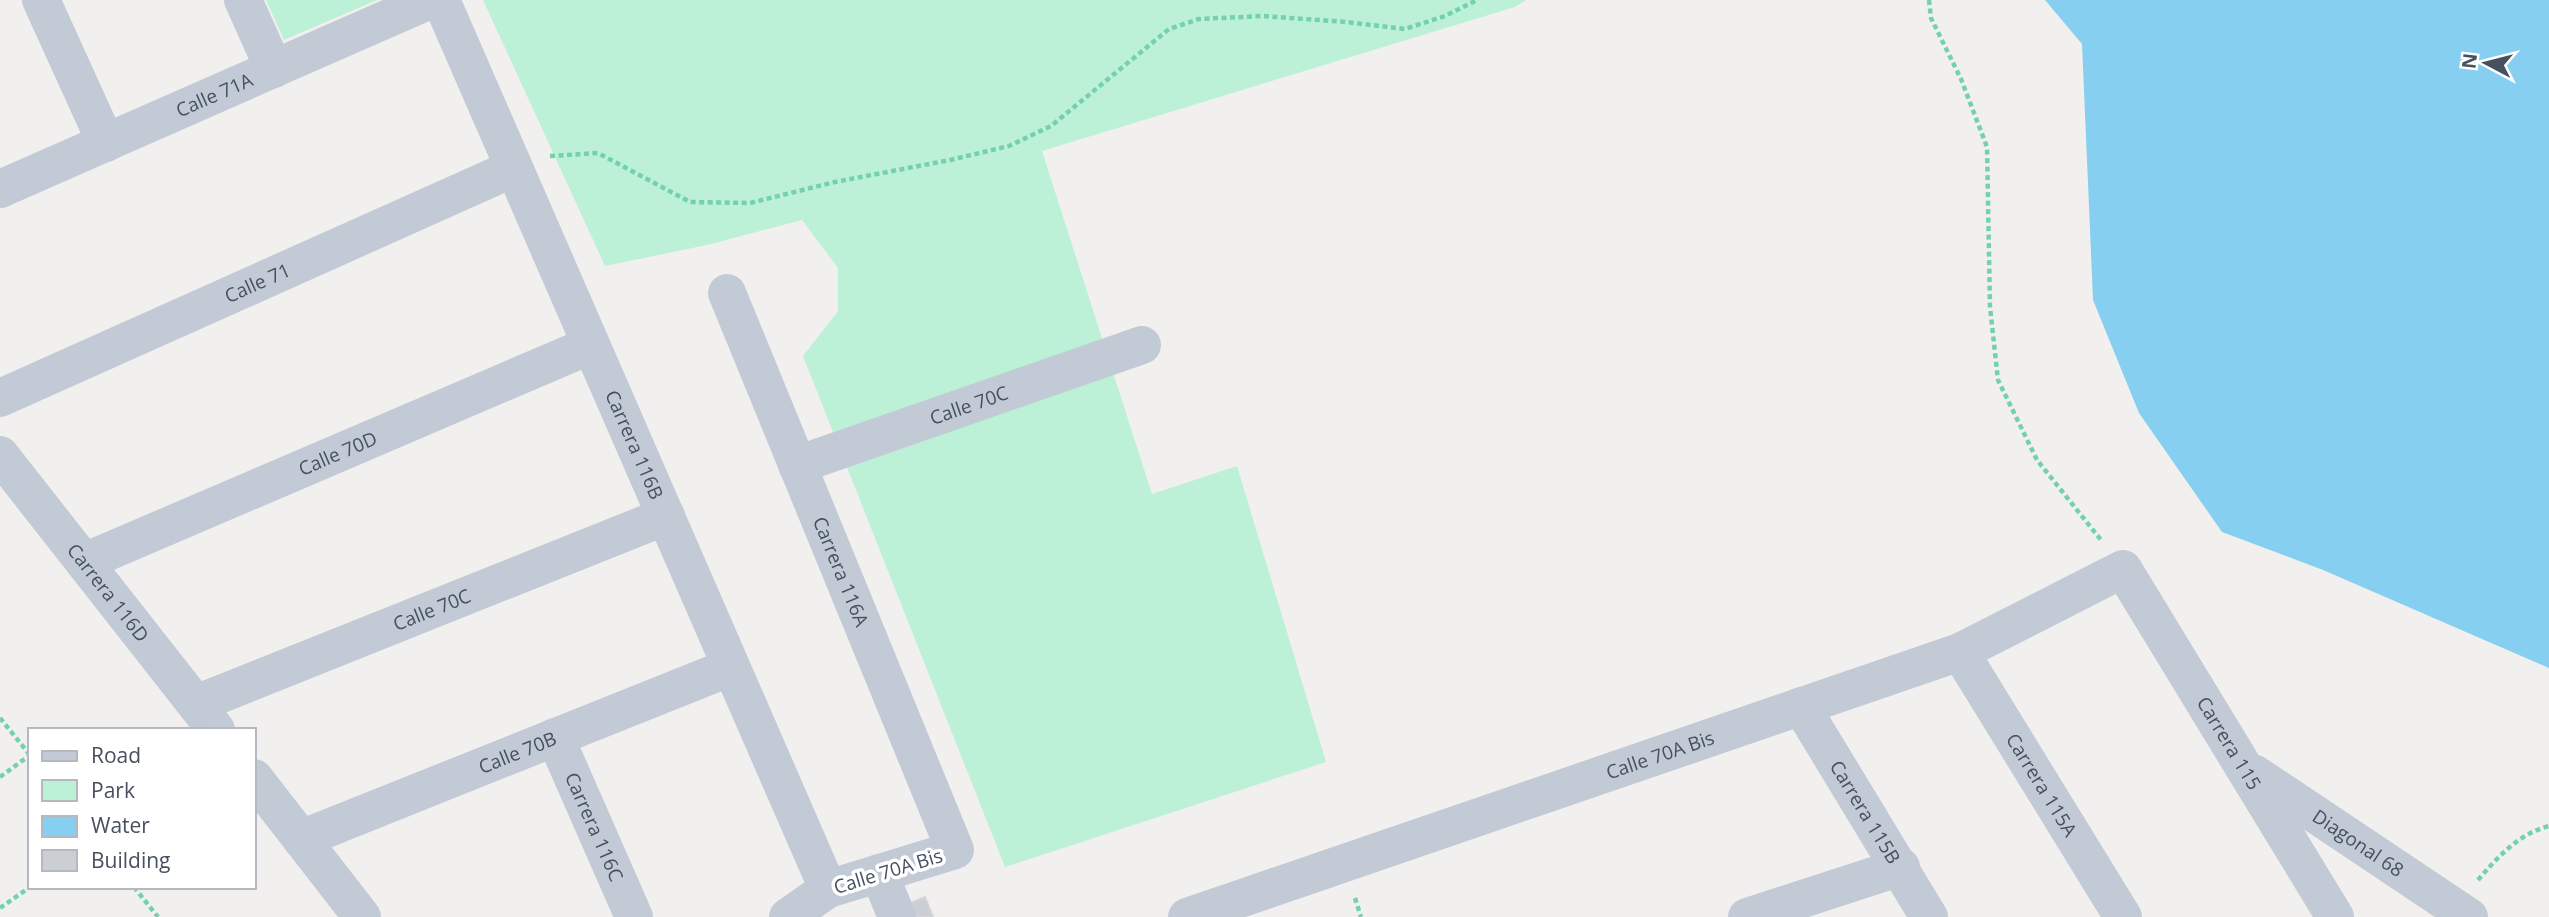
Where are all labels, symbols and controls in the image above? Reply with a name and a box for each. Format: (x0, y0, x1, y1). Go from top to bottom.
north arrow (2451, 28, 2521, 98)
text: N (2455, 52, 2483, 70)
street label: Calle 71A (172, 67, 257, 123)
street label: Calle 71 (220, 257, 294, 309)
street label: Calle 70C (926, 380, 1012, 431)
street label: Carrera 116B (599, 386, 670, 503)
street label: Calle 70D (294, 425, 381, 482)
street label: Carrera 116A (807, 513, 875, 630)
street label: Carrera 116D (61, 538, 155, 647)
street label: Calle 70C (389, 582, 475, 637)
street label: Carrera 115 (2191, 692, 2267, 795)
street label: Calle 70A Bis (1603, 724, 1717, 785)
street label: Calle 70B (475, 725, 560, 780)
legend (28, 728, 256, 889)
street label: Carrera 115A (2000, 728, 2083, 841)
text: Road (91, 741, 141, 769)
street label: Carrera 115B (1824, 755, 1907, 869)
street label: Carrera 116C (559, 768, 630, 885)
text: Park (91, 776, 135, 804)
street label: Diagonal 68 (2307, 803, 2409, 883)
text: Water (91, 811, 150, 839)
street label: Calle 70A Bis (830, 842, 946, 900)
text: Building (91, 846, 170, 874)

